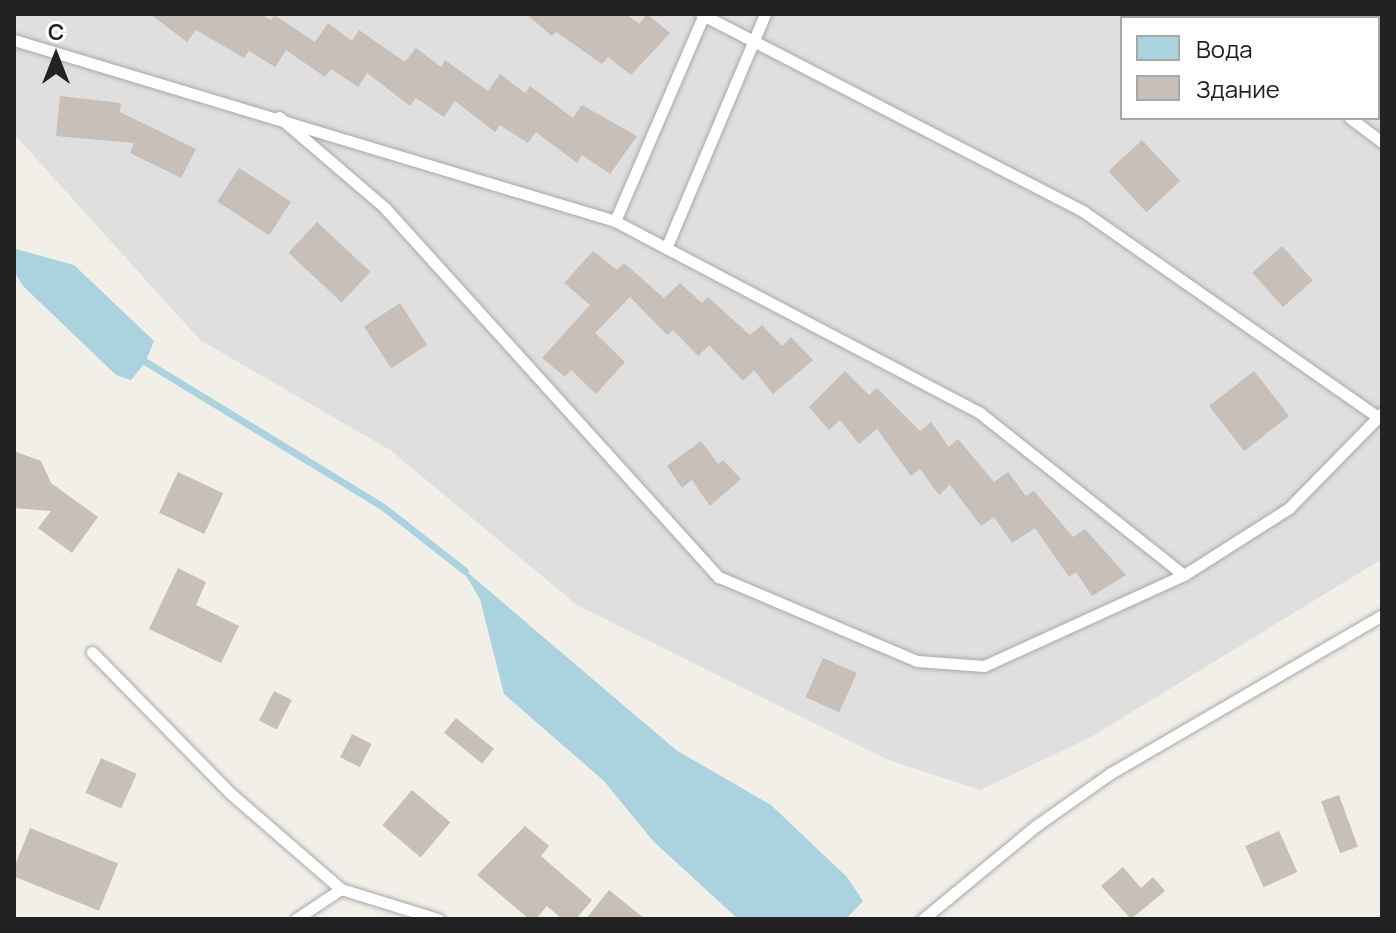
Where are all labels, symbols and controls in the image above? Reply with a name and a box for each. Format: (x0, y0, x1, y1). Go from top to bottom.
north arrow (16, 16, 96, 96)
legend (1120, 16, 1380, 120)
text: С (48, 17, 64, 47)
text: Вода (1196, 32, 1253, 65)
text: Здание (1196, 72, 1280, 105)

